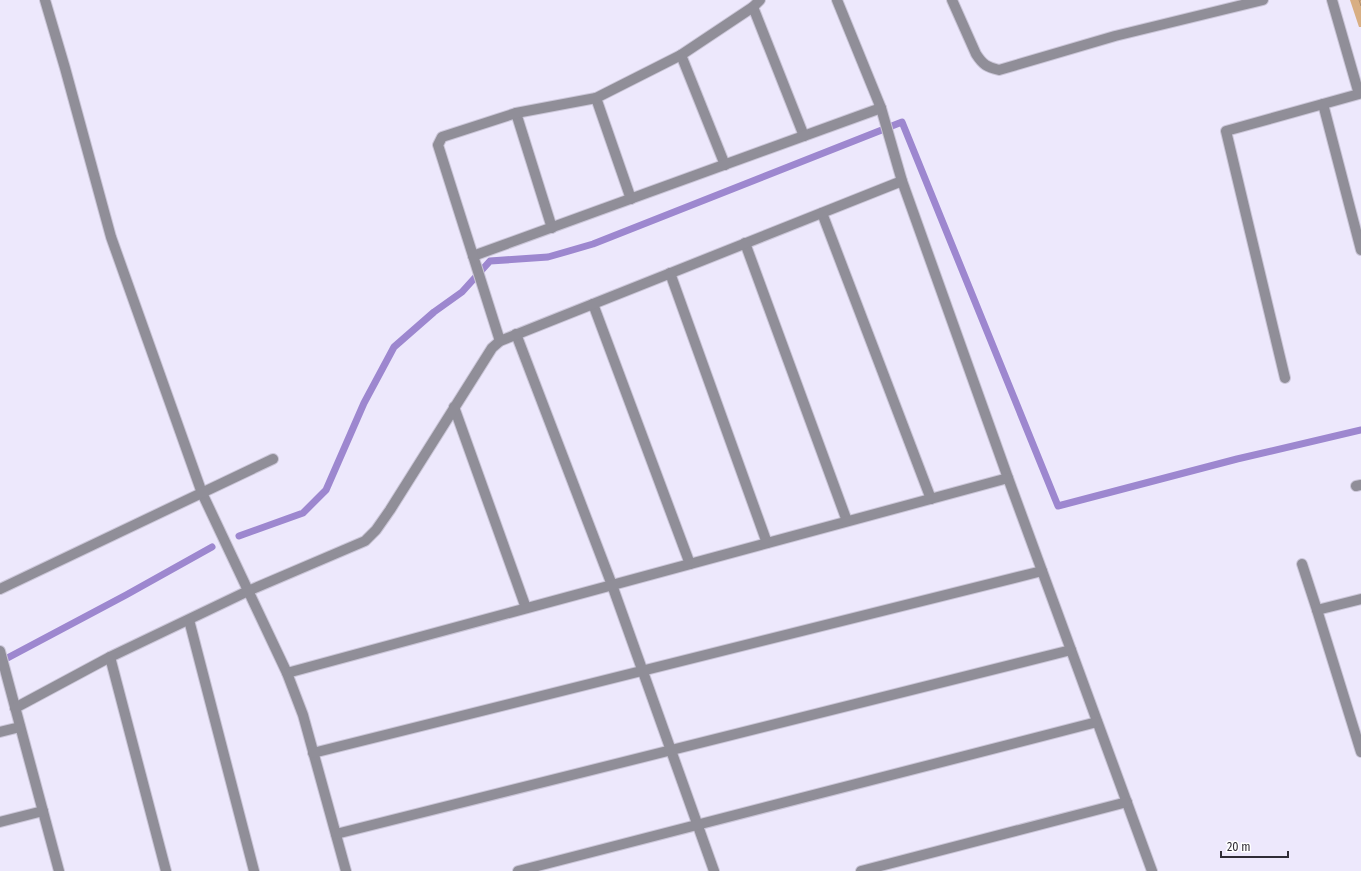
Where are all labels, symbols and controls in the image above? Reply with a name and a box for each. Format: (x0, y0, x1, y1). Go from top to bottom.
scale bar (1221, 833, 1288, 859)
text: 20 m (1227, 840, 1251, 854)

